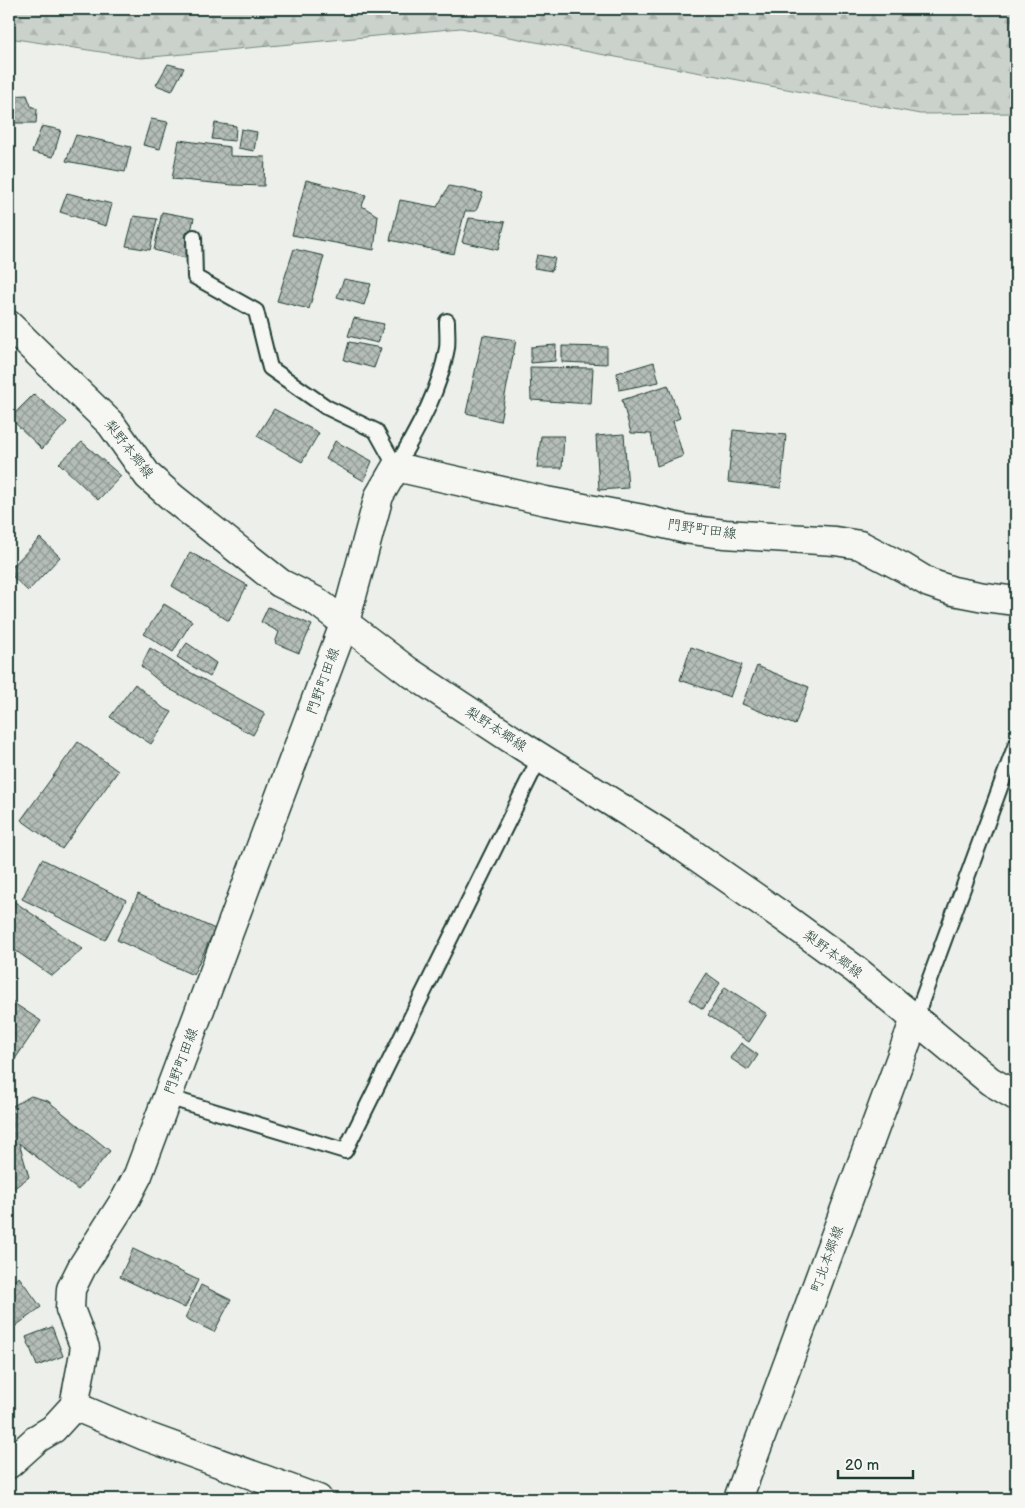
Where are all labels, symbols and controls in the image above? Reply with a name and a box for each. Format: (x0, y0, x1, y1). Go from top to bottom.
street label: 梨野本郷線 (101, 416, 157, 482)
street label: 門野町田線 (666, 516, 738, 542)
street label: 門野町田線 (303, 645, 343, 717)
street label: 梨野本郷線 (462, 703, 530, 755)
street label: 梨野本郷線 (800, 926, 866, 982)
street label: 門野町田線 (161, 1025, 201, 1097)
street label: 町北本郷線 (807, 1223, 847, 1295)
scale bar (838, 1448, 912, 1480)
text: 20 m (845, 1456, 879, 1475)

